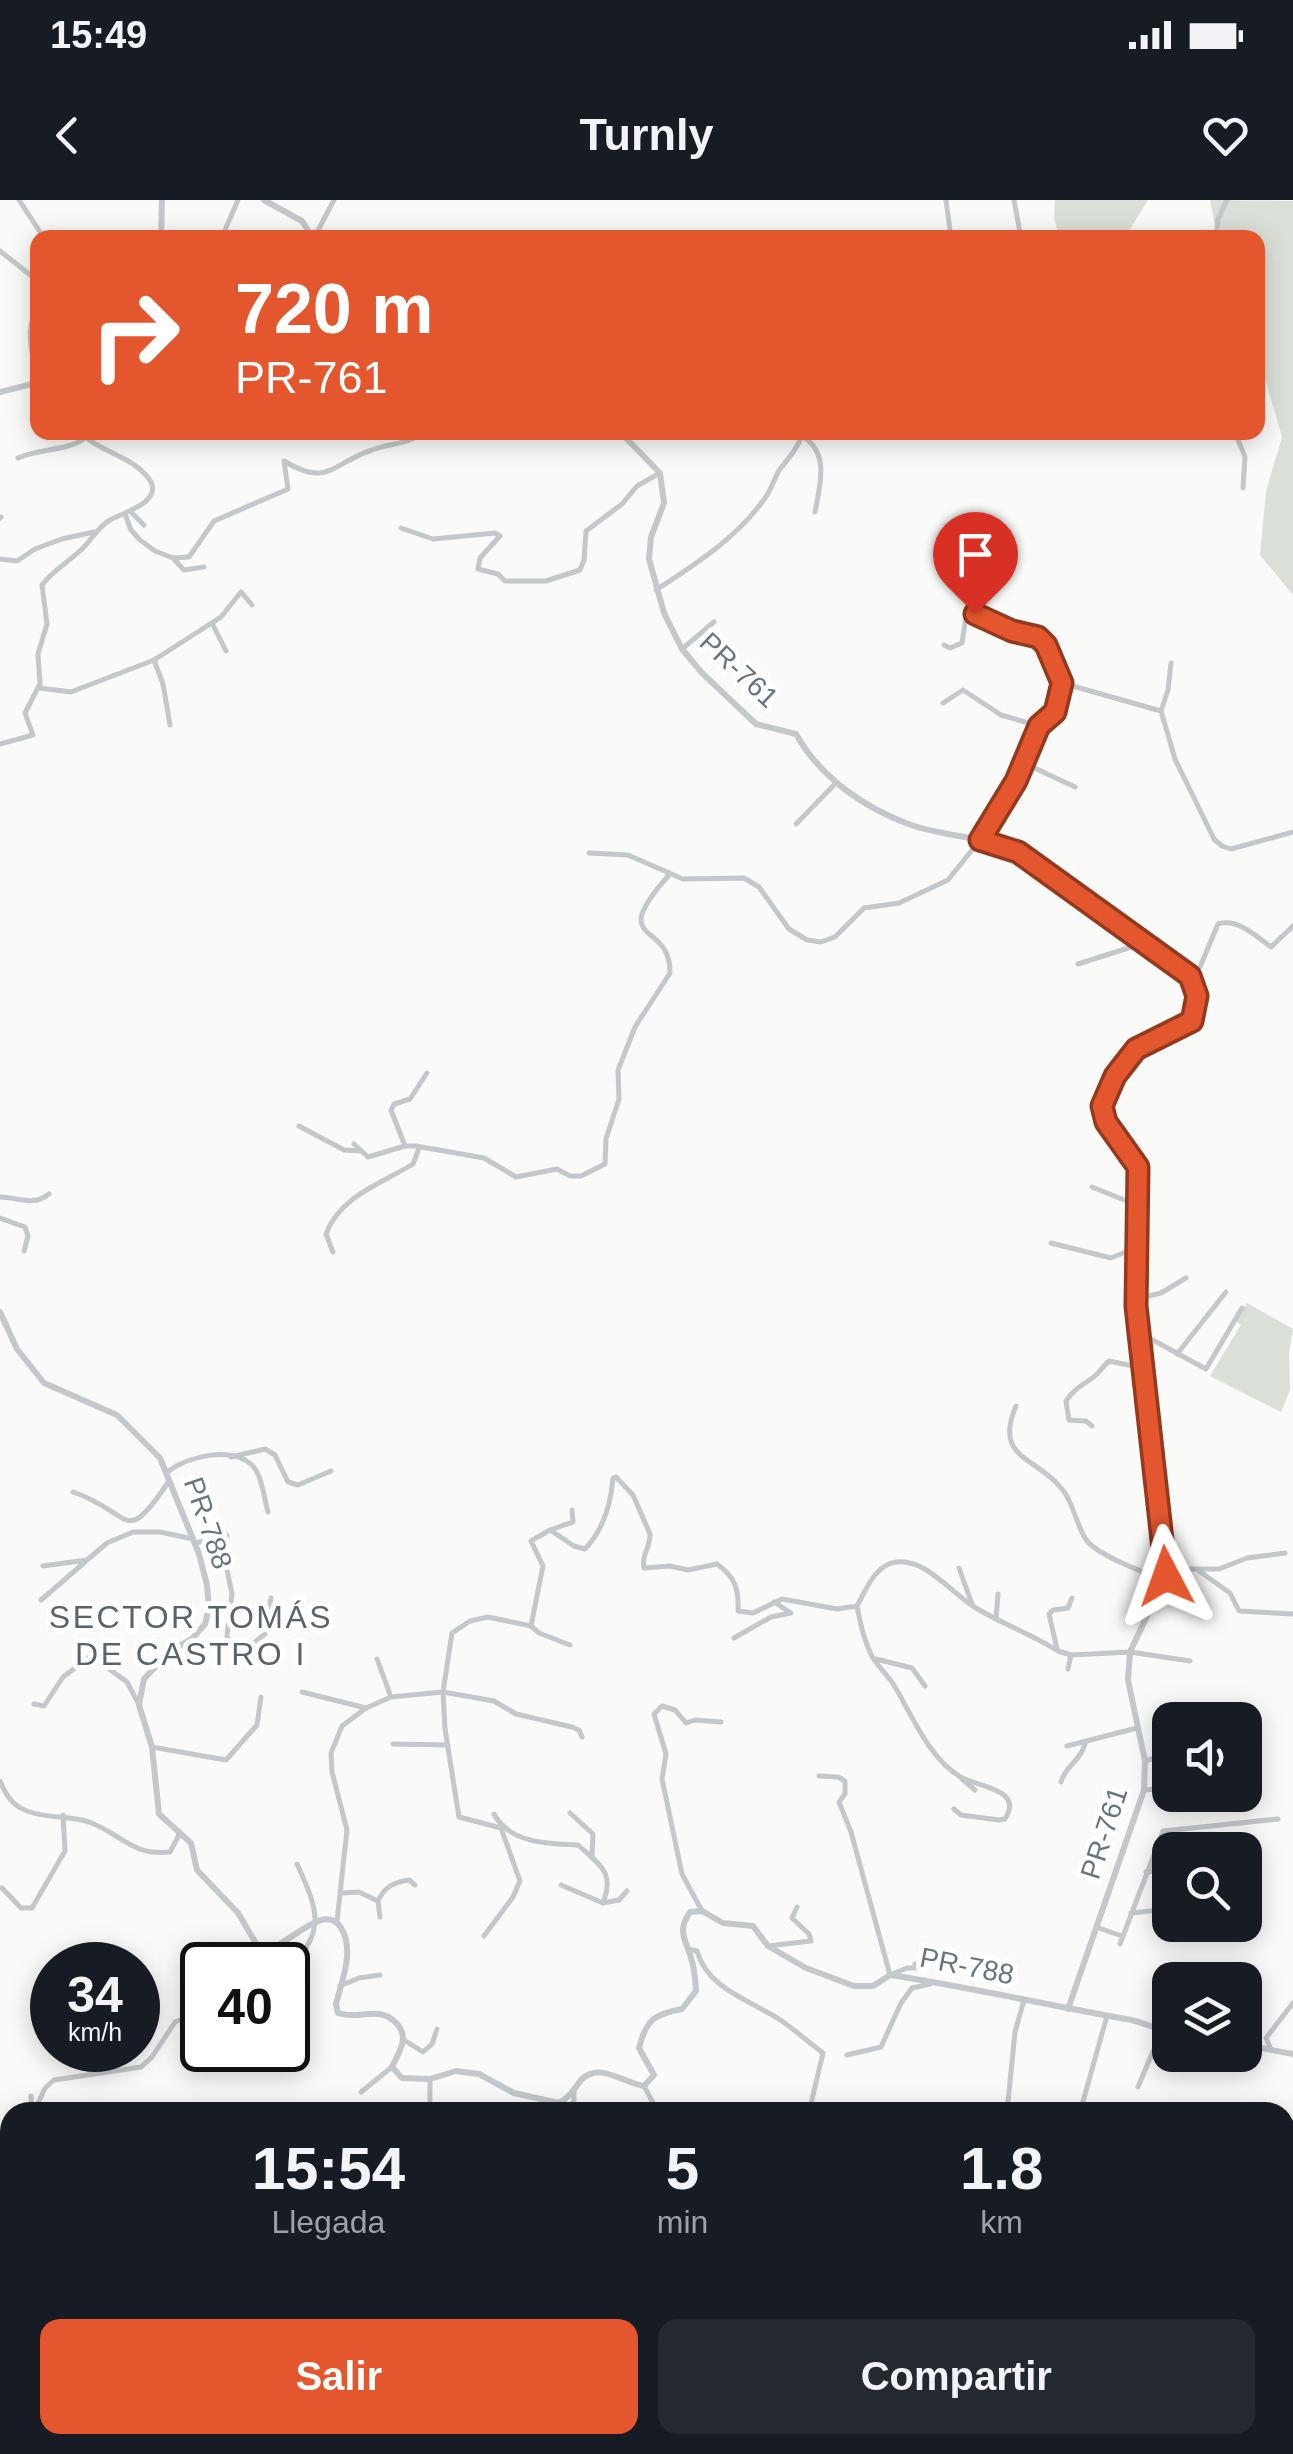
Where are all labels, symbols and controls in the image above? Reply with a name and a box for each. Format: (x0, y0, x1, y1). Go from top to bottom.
text: 15:49 (50, 14, 147, 56)
icon: back (40, 108, 95, 163)
icon: heart (1198, 108, 1253, 163)
text: Turnly (579, 109, 714, 160)
icon: right (70, 270, 200, 400)
text: 720 m (235, 270, 433, 348)
text: PR-761 (235, 352, 388, 403)
pin (933, 512, 1018, 615)
icon: arrive (948, 527, 1003, 582)
street label: PR-761 (694, 626, 784, 714)
street label: PR-788 (178, 1473, 238, 1573)
position arrow (1114, 1524, 1218, 1628)
district label: SECTOR TOMÁS DE CASTRO I (49, 1599, 333, 1672)
map controls (1152, 1702, 1262, 2072)
button: sound (1152, 1702, 1262, 1812)
street label: PR-761 (1075, 1783, 1133, 1883)
button: search (1152, 1832, 1262, 1942)
speed limit sign: 40 (180, 1942, 310, 2072)
street label: PR-788 (917, 1942, 1017, 1990)
button: layers (1152, 1962, 1262, 2072)
text: 34 (67, 1967, 123, 2023)
text: km/h (68, 2018, 122, 2046)
text: 15:54 (252, 2135, 405, 2202)
text: 5 (666, 2135, 699, 2202)
text: 1.8 (960, 2135, 1043, 2202)
text: Llegada (271, 2204, 385, 2240)
text: min (657, 2204, 708, 2240)
text: km (980, 2204, 1023, 2240)
button: Salir (40, 2319, 638, 2434)
button: Compartir (658, 2319, 1255, 2434)

